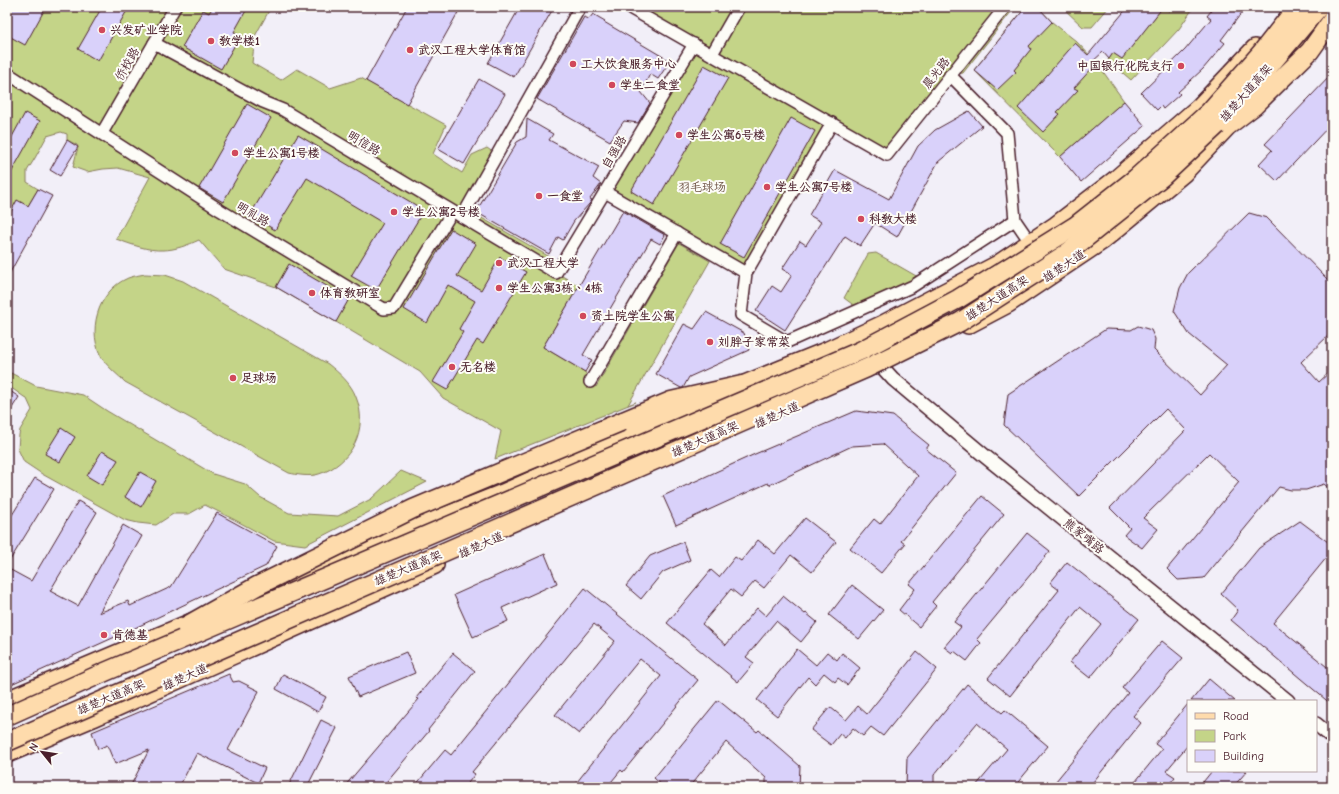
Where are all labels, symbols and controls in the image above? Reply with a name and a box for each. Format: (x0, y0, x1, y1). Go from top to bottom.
place label: 兴发矿业学院 (110, 23, 182, 37)
marker: 兴发矿业学院 (97, 25, 107, 35)
place label: 教学楼1 (219, 34, 260, 48)
marker: 教学楼1 (206, 36, 216, 46)
place label: 武汉工程大学体育馆 (418, 43, 526, 57)
street label: 侨校路 (112, 45, 142, 83)
marker: 武汉工程大学体育馆 (405, 45, 415, 55)
street label: 晨光路 (919, 55, 953, 91)
place label: 工大饮食服务中心 (581, 57, 677, 71)
marker: 工大饮食服务中心 (568, 59, 578, 69)
place label: 中国银行化院支行 (1077, 59, 1173, 73)
marker: 中国银行化院支行 (1176, 61, 1186, 71)
street label: 雄楚大道高架 (1217, 61, 1275, 125)
place label: 学生二食堂 (620, 78, 680, 92)
marker: 学生二食堂 (607, 80, 617, 90)
street label: 明信路 (345, 128, 383, 158)
place label: 学生公寓6号楼 (687, 128, 765, 142)
marker: 学生公寓6号楼 (674, 130, 684, 140)
street label: 自强路 (599, 133, 629, 171)
place label: 学生公寓1号楼 (243, 146, 320, 160)
marker: 学生公寓1号楼 (230, 148, 240, 158)
park label: 羽毛球场 (678, 180, 726, 194)
place label: 学生公寓7号楼 (775, 180, 852, 194)
marker: 学生公寓7号楼 (762, 182, 772, 192)
place label: 一食堂 (547, 189, 583, 203)
marker: 一食堂 (534, 191, 544, 201)
street label: 明礼路 (234, 199, 272, 229)
place label: 学生公寓2号楼 (402, 205, 480, 219)
marker: 学生公寓2号楼 (389, 207, 399, 217)
place label: 科教大楼 (869, 212, 917, 226)
marker: 科教大楼 (856, 214, 866, 224)
street label: 雄楚大道 (1040, 247, 1088, 285)
place label: 武汉工程大学 (507, 256, 579, 270)
marker: 武汉工程大学 (494, 258, 504, 268)
street label: 雄楚大道高架 (963, 273, 1031, 323)
place label: 学生公寓3栋、4栋 (507, 281, 603, 295)
marker: 学生公寓3栋、4栋 (494, 283, 504, 293)
place label: 体育教研室 (320, 286, 380, 300)
marker: 体育教研室 (307, 288, 317, 298)
place label: 资土院学生公寓 (591, 309, 675, 323)
marker: 资土院学生公寓 (578, 311, 588, 321)
place label: 刘胖子家常菜 (718, 335, 790, 349)
marker: 刘胖子家常菜 (705, 337, 715, 347)
place label: 无名楼 (460, 360, 496, 374)
marker: 无名楼 (447, 362, 457, 372)
place label: 足球场 (241, 371, 277, 385)
marker: 足球场 (228, 373, 238, 383)
street label: 雄楚大道 (752, 399, 802, 431)
street label: 雄楚大道高架 (669, 418, 741, 460)
street label: 熊家嘴路 (1061, 515, 1107, 557)
street label: 雄楚大道 (456, 529, 506, 561)
street label: 雄楚大道高架 (372, 547, 444, 589)
place label: 肯德基 (112, 628, 148, 642)
marker: 肯德基 (99, 630, 109, 640)
street label: 雄楚大道 (160, 661, 210, 693)
street label: 雄楚大道高架 (75, 676, 147, 718)
legend (1187, 700, 1317, 772)
text: Road (1223, 709, 1249, 723)
text: Park (1223, 729, 1246, 743)
north arrow (22, 732, 62, 772)
text: N (26, 741, 41, 754)
text: Building (1223, 749, 1264, 763)

